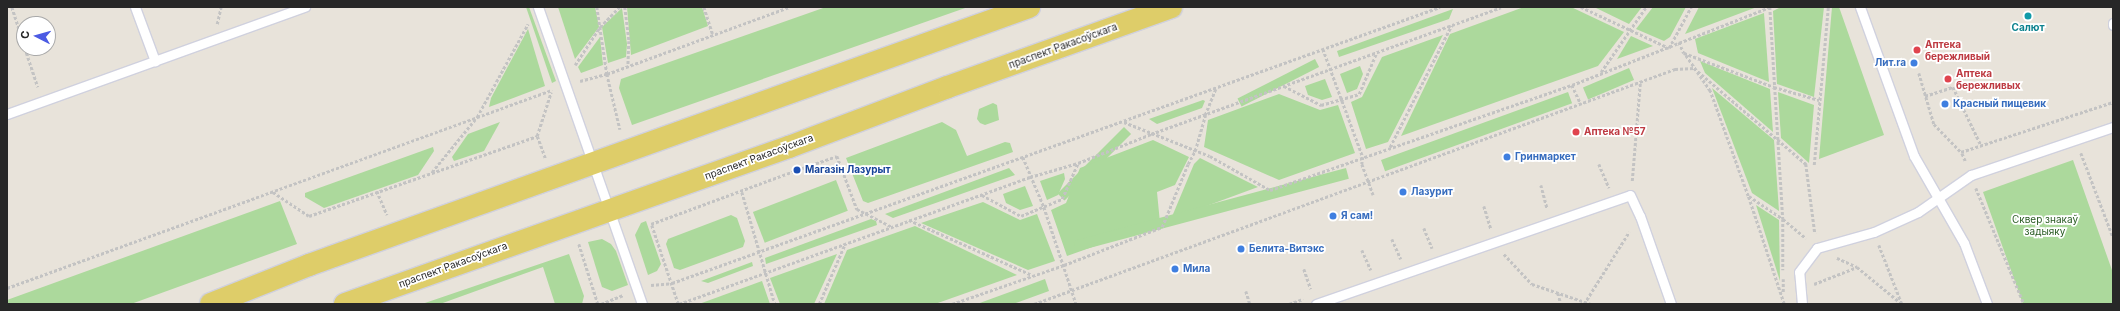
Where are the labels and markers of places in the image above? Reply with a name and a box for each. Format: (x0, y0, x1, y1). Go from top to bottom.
marker: Салют (2023, 11, 2033, 21)
place label: Салют (2011, 22, 2045, 34)
place label: Аптека бережливый (1925, 38, 1990, 62)
marker: Аптека бережливый (1912, 45, 1922, 55)
place label: Лит.ra (1875, 57, 1906, 69)
marker: Лит.ra (1909, 58, 1919, 68)
place label: Аптека бережливых (1956, 67, 2021, 90)
marker: Аптека бережливых (1943, 74, 1953, 84)
place label: Красный пищевик (1953, 98, 2046, 110)
marker: Красный пищевик (1940, 99, 1950, 109)
place label: Аптека №57 (1584, 126, 1646, 138)
marker: Аптека №57 (1571, 127, 1581, 137)
place label: Гринмаркет (1515, 151, 1576, 163)
marker: Гринмаркет (1502, 152, 1512, 162)
place label: Магазін Лазурыт (805, 164, 891, 176)
marker: Магазін Лазурыт (792, 165, 802, 175)
place label: Лазурит (1411, 186, 1453, 198)
marker: Лазурит (1398, 187, 1408, 197)
place label: Я сам! (1341, 210, 1373, 222)
marker: Я сам! (1328, 211, 1338, 221)
place label: Белита-Витэкс (1249, 243, 1324, 255)
marker: Белита-Витэкс (1236, 244, 1246, 254)
place label: Мила (1183, 263, 1210, 275)
marker: Мила (1170, 264, 1180, 274)

